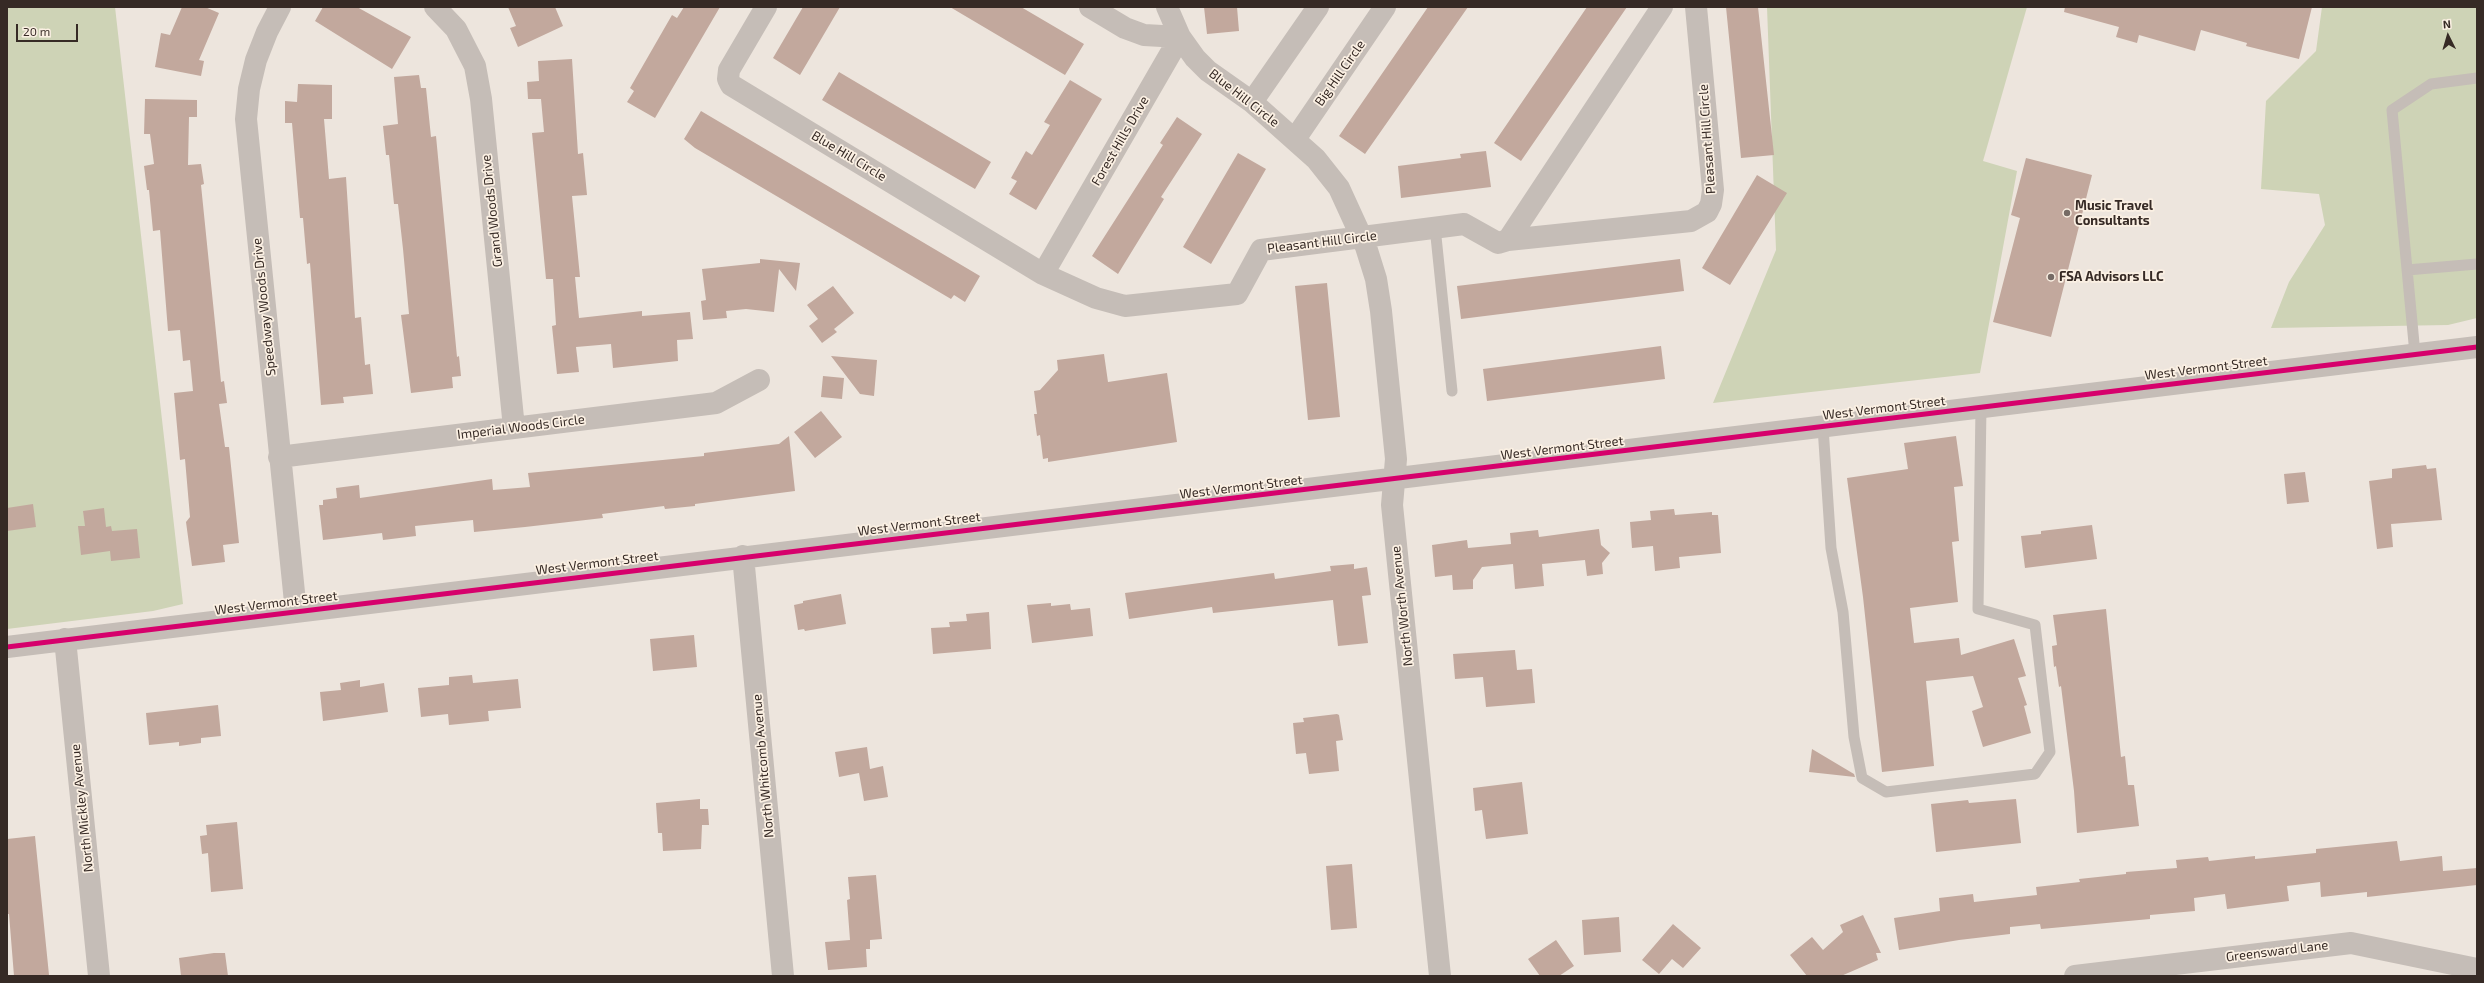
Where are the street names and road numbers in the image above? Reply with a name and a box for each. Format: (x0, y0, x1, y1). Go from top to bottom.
street label: Big Hill Circle (1312, 37, 1368, 109)
street label: Blue Hill Circle (1206, 66, 1282, 130)
street label: Pleasant Hill Circle (1695, 83, 1719, 195)
street label: Forest Hills Drive (1088, 94, 1152, 188)
street label: Blue Hill Circle (809, 128, 889, 184)
street label: Grand Woods Drive (478, 154, 506, 268)
street label: Pleasant Hill Circle (1266, 228, 1378, 256)
street label: Speedway Woods Drive (249, 237, 279, 377)
street label: West Vermont Street (2144, 353, 2268, 383)
street label: West Vermont Street (1822, 393, 1946, 423)
street label: Imperial Woods Circle (456, 411, 586, 443)
street label: West Vermont Street (1500, 433, 1624, 463)
street label: West Vermont Street (1179, 472, 1303, 502)
street label: West Vermont Street (857, 509, 981, 539)
street label: North Worth Avenue (1388, 545, 1416, 667)
street label: West Vermont Street (535, 548, 659, 578)
street label: West Vermont Street (214, 588, 338, 618)
street label: North Whitcomb Avenue (749, 694, 777, 838)
street label: North Mickley Avenue (68, 743, 96, 873)
street label: Greensward Lane (2225, 937, 2329, 965)

